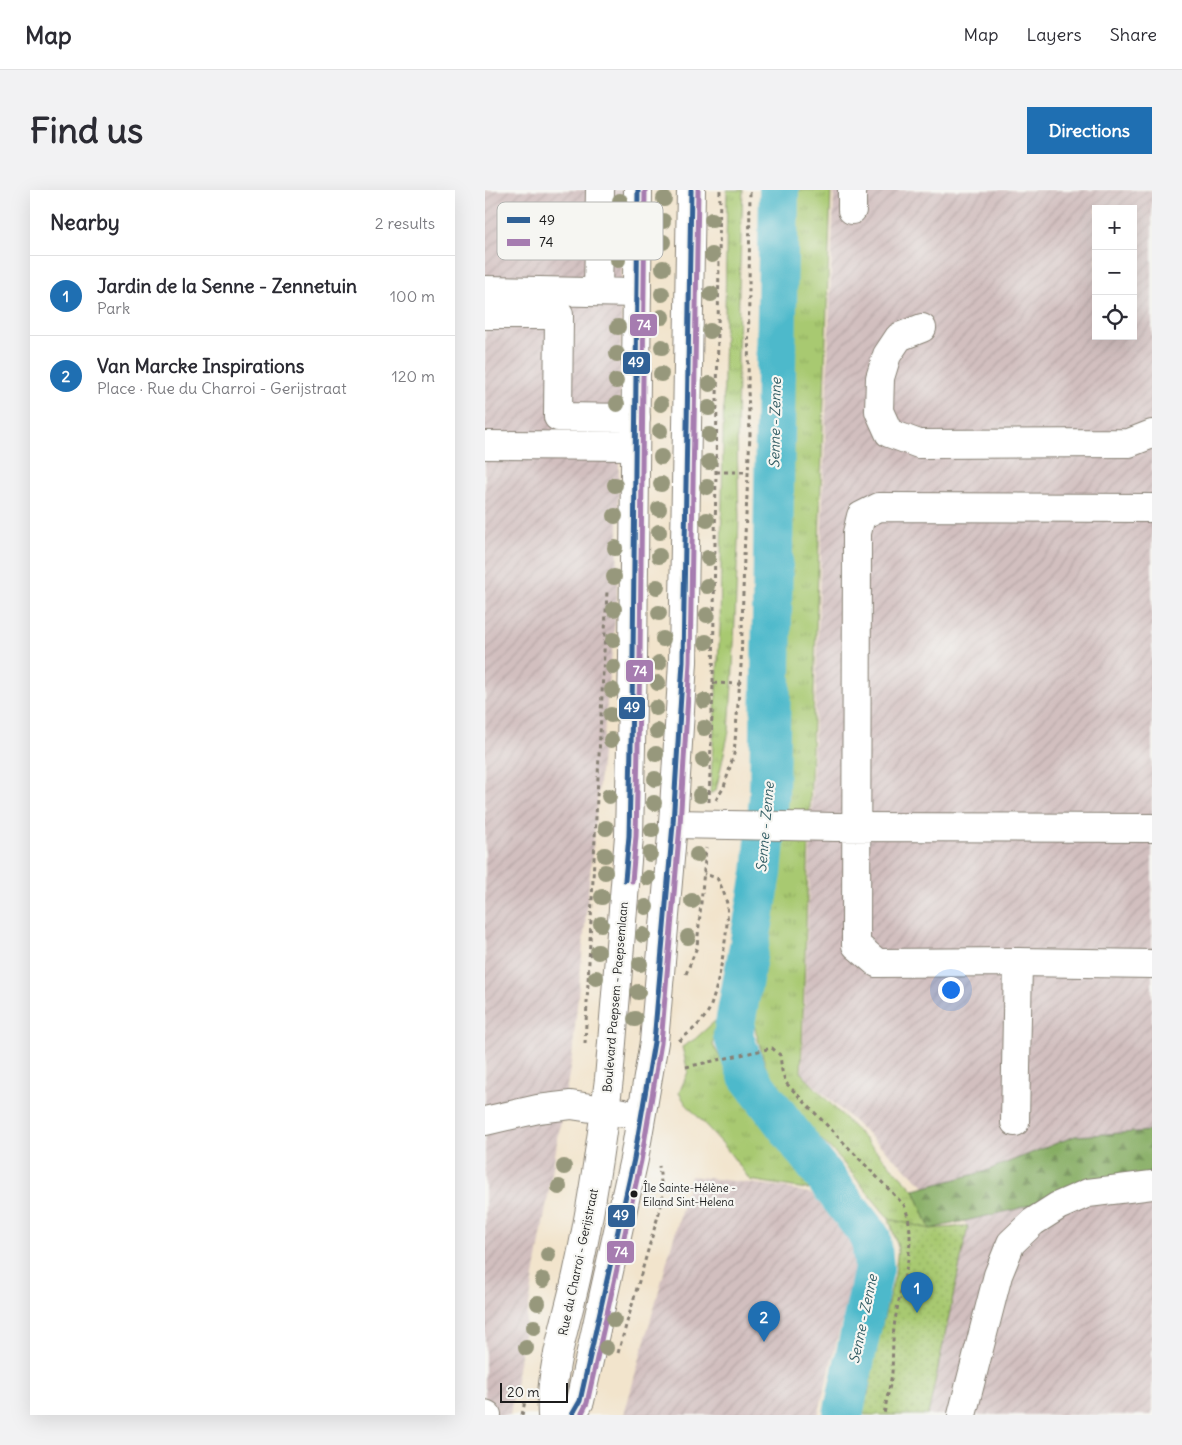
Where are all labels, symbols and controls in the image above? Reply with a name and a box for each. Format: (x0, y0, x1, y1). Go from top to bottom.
text: Map (25, 20, 72, 50)
text: Map (963, 23, 998, 46)
text: Layers (1026, 23, 1082, 46)
text: Share (1110, 23, 1157, 46)
button: Directions (1027, 107, 1152, 154)
text: Find us (30, 108, 143, 152)
legend (497, 202, 663, 260)
map controls (1092, 205, 1137, 340)
button: + (1092, 205, 1137, 250)
text: Nearby (50, 209, 120, 236)
text: 49 (539, 211, 555, 229)
text: 2 results (375, 213, 435, 233)
text: 74 (539, 233, 554, 251)
button: − (1092, 250, 1137, 295)
text: Jardin de la Senne - Zennetuin (97, 274, 357, 298)
text: 1 (63, 286, 69, 306)
text: 100 m (390, 286, 435, 306)
button: locate (1092, 295, 1137, 340)
text: Park (97, 298, 130, 318)
line badge: 74 (629, 313, 658, 337)
text: 74 (637, 316, 651, 334)
line badge: 49 (622, 351, 651, 375)
text: 49 (628, 353, 644, 371)
text: Van Marcke Inspirations (97, 354, 304, 378)
text: 2 (62, 366, 70, 386)
text: 120 m (392, 366, 435, 386)
water label: Senne - Zenne (765, 376, 785, 468)
text: Place · Rue du Charroi - Gerijstraat (97, 378, 347, 398)
line badge: 74 (625, 659, 654, 683)
text: 74 (633, 662, 647, 680)
line badge: 49 (618, 696, 646, 720)
text: 49 (624, 698, 640, 716)
water label: Senne - Zenne (752, 780, 778, 873)
street label: Boulevard Paepsem - Paepsemlaan (599, 901, 631, 1093)
your location (938, 977, 964, 1003)
place label: Île Sainte-Hélène - Eiland Sint-Helena (643, 1180, 736, 1209)
street label: Rue du Charroi - Gerijstraat (555, 1187, 601, 1337)
marker: Île Sainte-Hélène - Eiland Sint-Helena (629, 1189, 639, 1199)
line badge: 49 (607, 1204, 636, 1228)
text: 49 (613, 1206, 629, 1224)
line badge: 74 (606, 1240, 635, 1264)
text: 74 (614, 1243, 628, 1261)
water label: Senne - Zenne (845, 1271, 882, 1365)
pin: 1 (901, 1272, 933, 1313)
pin: 2 (748, 1301, 780, 1342)
scale bar (500, 1380, 567, 1403)
text: 20 m (507, 1383, 540, 1401)

